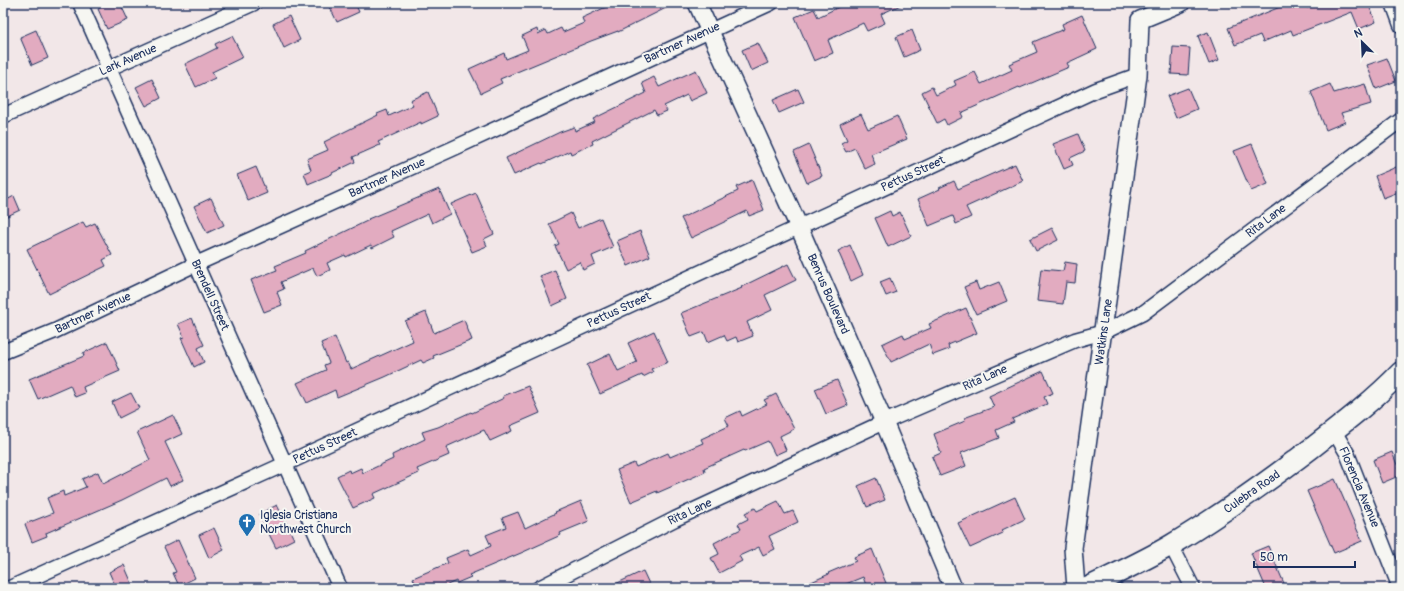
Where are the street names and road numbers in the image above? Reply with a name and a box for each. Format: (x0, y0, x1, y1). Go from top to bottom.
street label: Bartmer Avenue (642, 19, 722, 67)
street label: Lark Avenue (97, 41, 159, 79)
street label: Pettus Street (879, 153, 947, 195)
street label: Bartmer Avenue (347, 154, 428, 201)
street label: Rita Lane (1243, 201, 1289, 241)
street label: Benrus Boulevard (804, 251, 852, 337)
street label: Brendell Street (188, 257, 232, 333)
street label: Bartmer Avenue (53, 289, 133, 337)
street label: Pettus Street (585, 289, 653, 331)
street label: Watkins Lane (1092, 298, 1116, 366)
street label: Rita Lane (961, 362, 1009, 394)
street label: Pettus Street (291, 425, 359, 467)
street label: Florencia Avenue (1335, 444, 1383, 530)
street label: Culebra Road (1221, 467, 1283, 517)
street label: Rita Lane (666, 495, 714, 529)

